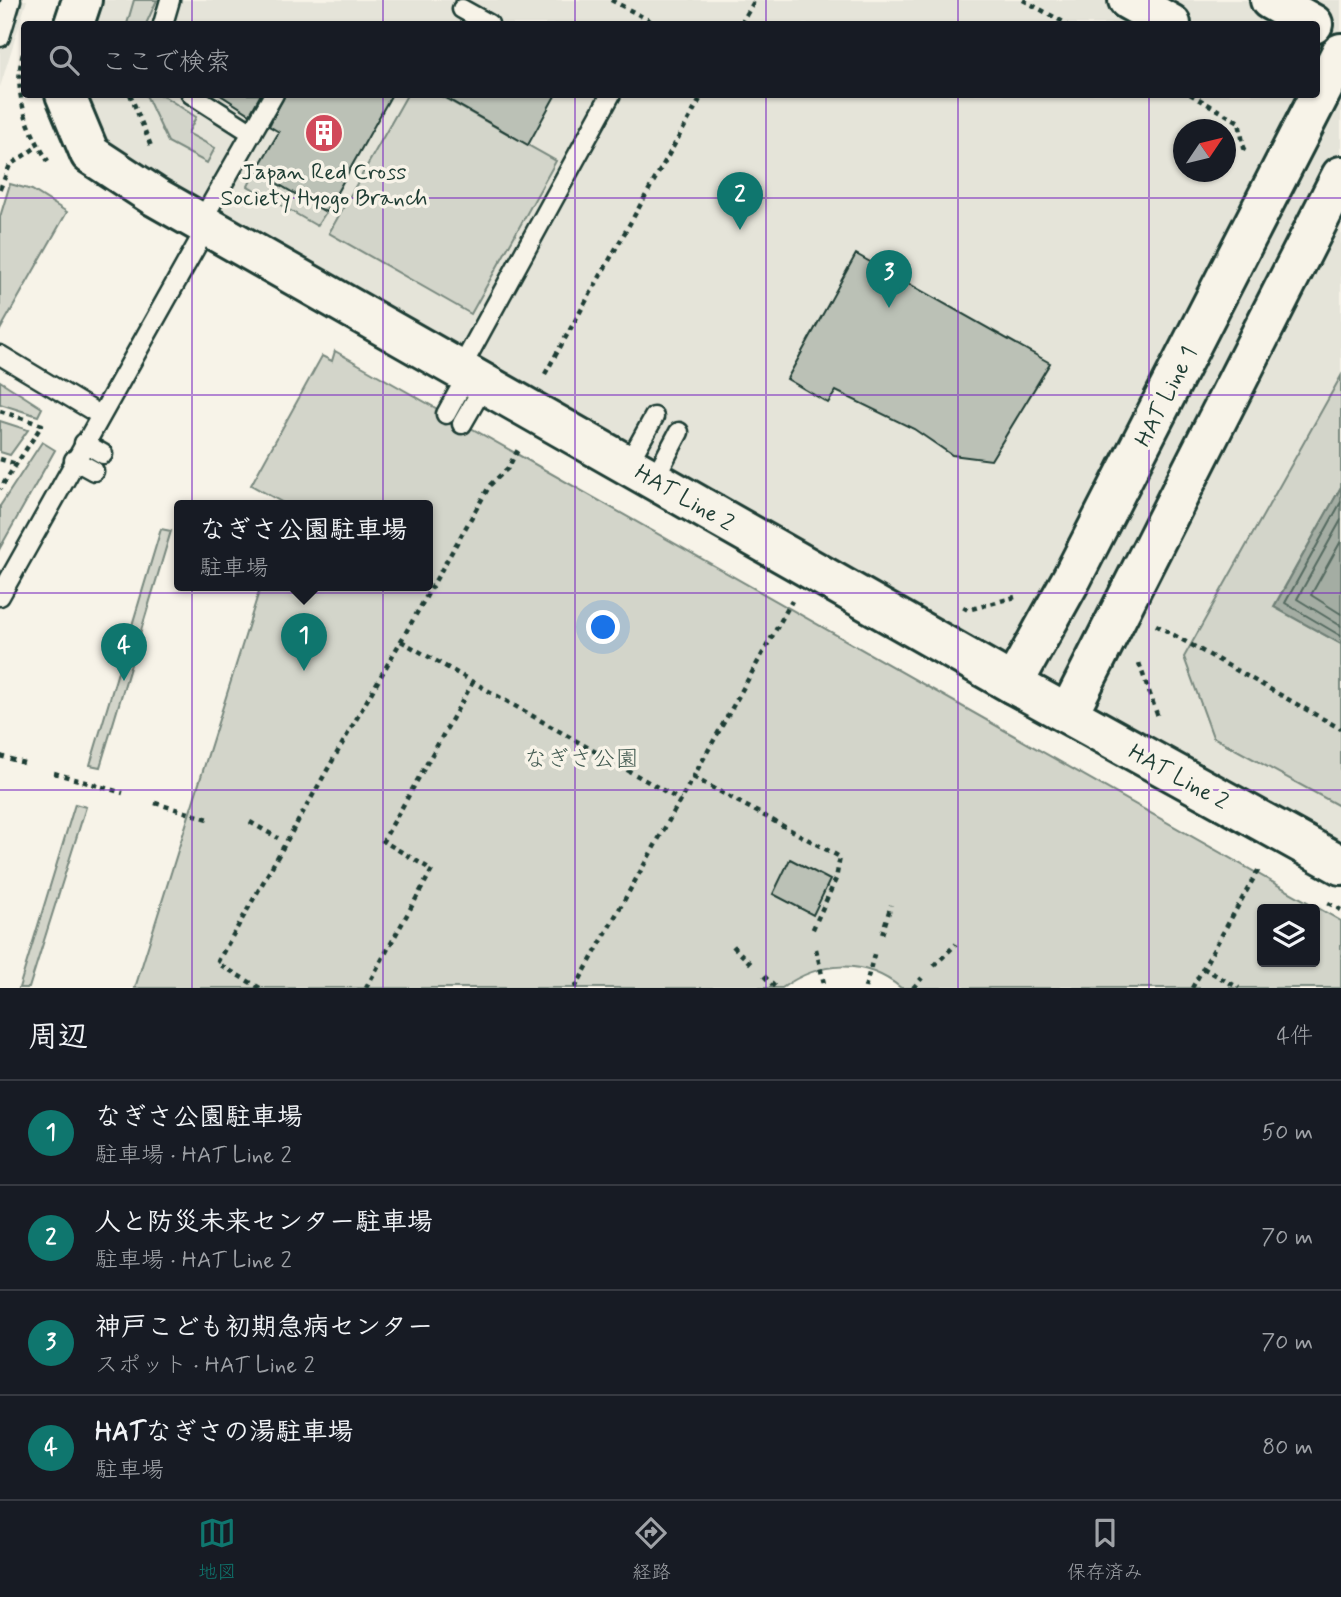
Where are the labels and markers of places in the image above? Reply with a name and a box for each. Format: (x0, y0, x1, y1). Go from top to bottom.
building icon: Japan Red Cross Society Hyogo Branch (303, 112, 345, 154)
place label: Japan Red Cross Society Hyogo Branch (221, 158, 427, 214)
pin: 2 (717, 172, 763, 230)
pin: 3 (866, 250, 912, 308)
pin: 1 (281, 613, 327, 671)
pin: 4 (101, 623, 147, 681)

